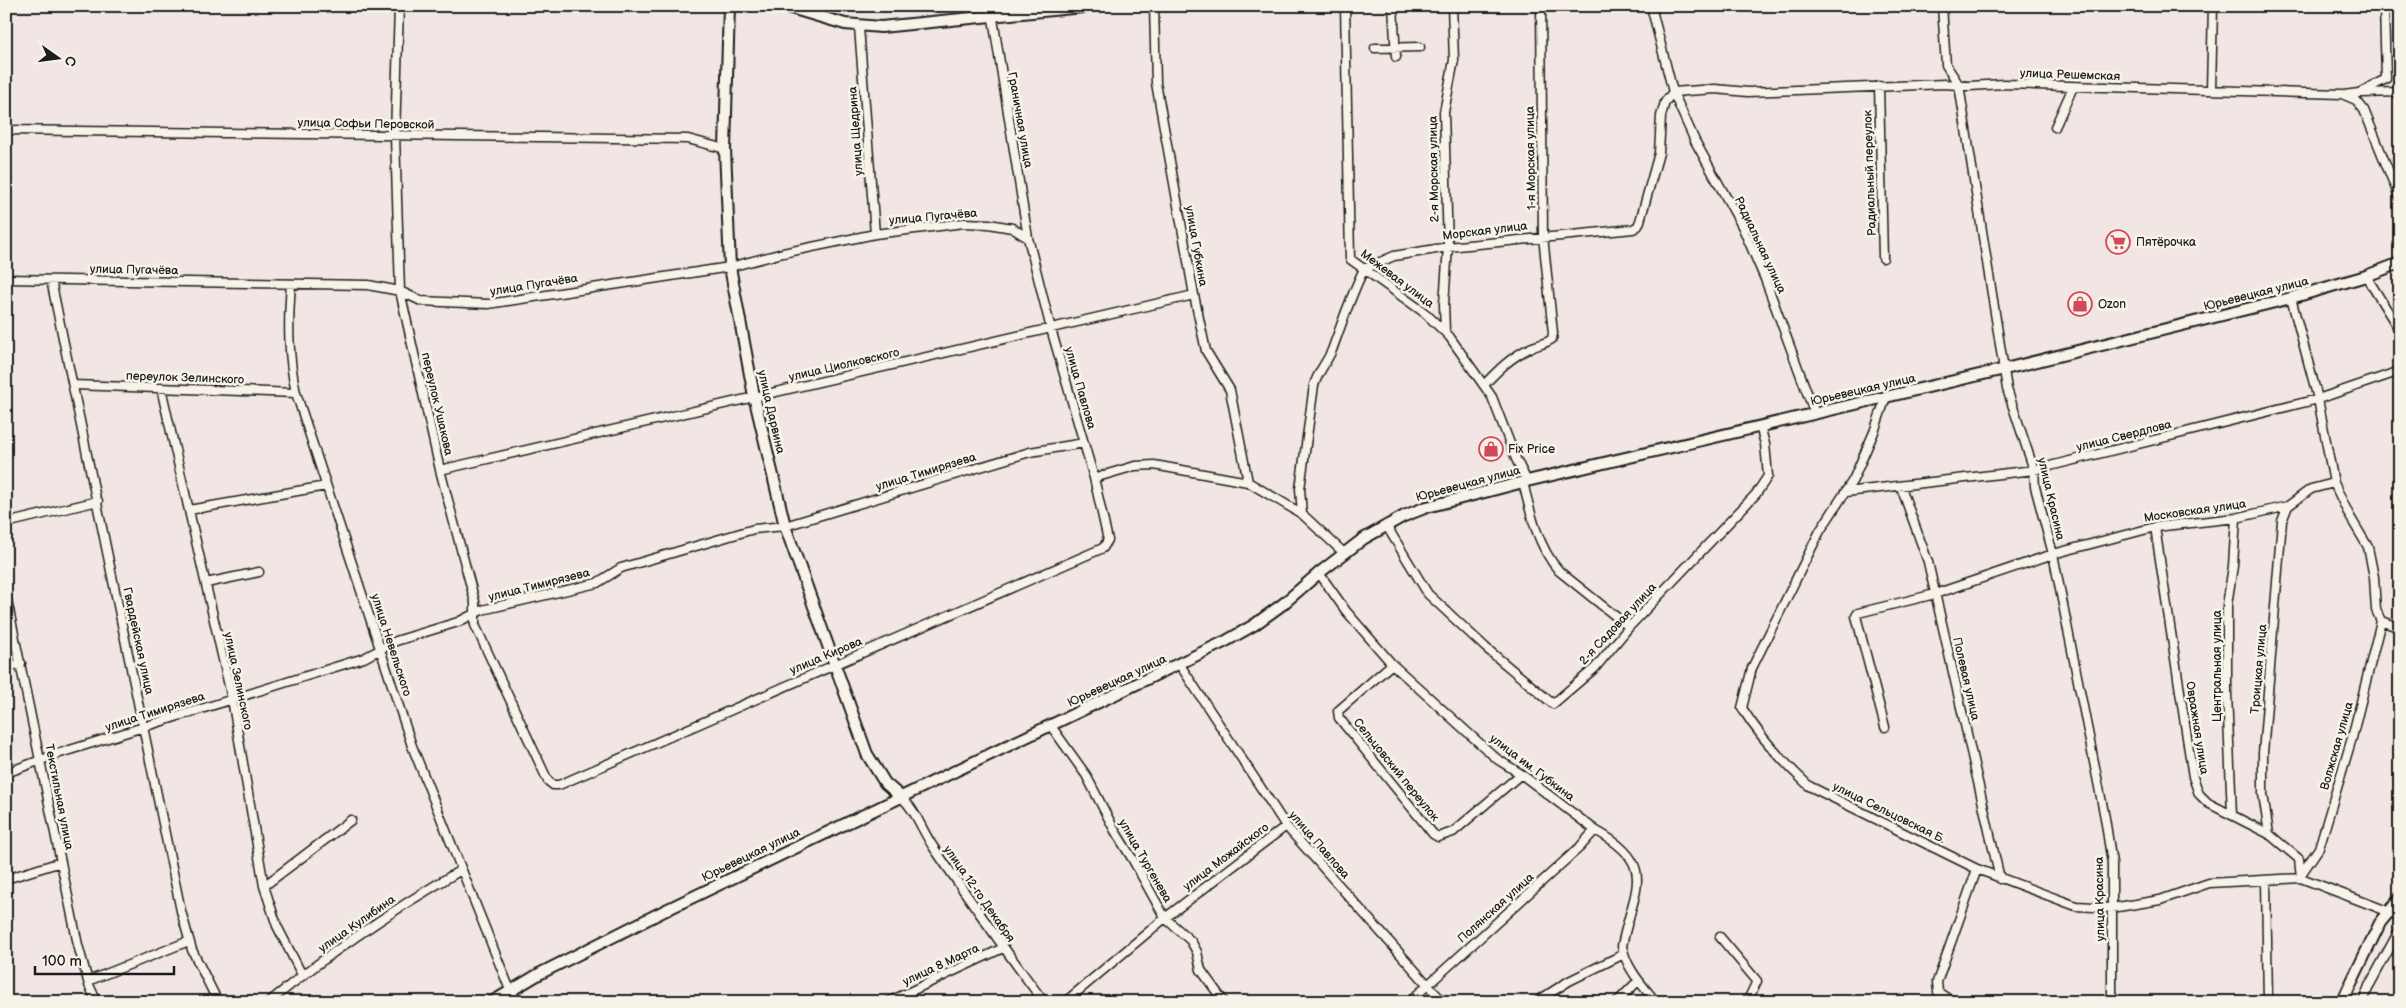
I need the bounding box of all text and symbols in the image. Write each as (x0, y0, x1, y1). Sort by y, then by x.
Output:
north arrow (32, 32, 82, 82)
text: С (61, 54, 80, 68)
street label: улица Решемская (2020, 66, 2121, 84)
street label: Граничная улица (1004, 71, 1036, 169)
street label: улица Щедрина (845, 86, 867, 176)
street label: 1-я Морская улица (1523, 106, 1539, 210)
street label: Радиальный переулок (1860, 109, 1880, 236)
street label: улица Софьи Перовской (297, 115, 435, 133)
street label: 2-я Морская улица (1426, 116, 1442, 222)
street label: Радиальная улица (1731, 194, 1789, 296)
street label: улица Губкина (1181, 204, 1211, 288)
street label: улица Пугачёва (888, 206, 978, 228)
street label: Морская улица (1442, 218, 1528, 244)
supermarket icon: Пятёрочка (2105, 229, 2131, 255)
place label: Пятёрочка (2136, 235, 2196, 250)
street label: Межевая улица (1357, 246, 1437, 312)
street label: улица Пугачёва (90, 262, 178, 278)
street label: улица Пугачёва (489, 271, 579, 299)
street label: Юрьевецкая улица (2202, 274, 2310, 314)
shop icon: Ozon (2067, 291, 2093, 317)
place label: Ozon (2098, 297, 2126, 312)
street label: улица Циолковского (787, 345, 901, 385)
street label: улица Павлова (1061, 345, 1099, 431)
street label: переулок Ушакова (418, 351, 456, 457)
street label: переулок Зелинского (126, 368, 244, 388)
street label: улица Дарвина (754, 369, 788, 455)
street label: Юрьевецкая улица (1809, 371, 1917, 409)
street label: улица Свердлова (2075, 417, 2173, 455)
shop icon: Fix Price (1478, 436, 1504, 462)
place label: Fix Price (1508, 442, 1555, 457)
street label: улица Тимирязева (874, 450, 978, 494)
street label: улица Красина (2034, 456, 2068, 542)
street label: Юрьевецкая улица (1414, 463, 1522, 505)
street label: Московская улица (2143, 496, 2247, 526)
street label: улица Тимирязева (487, 565, 591, 605)
street label: 2-я Садовая улица (1576, 580, 1660, 668)
street label: Гвардейская улица (119, 586, 157, 696)
street label: улица Невельского (367, 592, 415, 698)
street label: Центральная улица (2210, 610, 2225, 722)
street label: Троицкая улица (2248, 623, 2270, 715)
street label: улица Зелинского (220, 631, 256, 731)
street label: улица Кирова (788, 634, 864, 678)
street label: Полевая улица (1949, 636, 1983, 722)
street label: Юрьевецкая улица (1065, 651, 1169, 711)
street label: Овражная улица (2182, 680, 2212, 776)
street label: улица Тимирязева (103, 689, 207, 735)
street label: Волжская улица (2317, 700, 2357, 792)
street label: Сельцовский переулок (1350, 715, 1443, 825)
street label: улица им. Губкина (1487, 731, 1577, 805)
street label: Текстильная улица (41, 743, 77, 851)
street label: улица Сельцовская Б. (1830, 779, 1948, 847)
street label: улица Павлова (1285, 808, 1353, 882)
street label: улица Тургенева (1115, 817, 1175, 905)
street label: улица Можайского (1180, 820, 1272, 894)
street label: Юрьевецкая улица (699, 825, 803, 885)
street label: улица 12-го Декабря (940, 843, 1018, 946)
street label: улица Красина (2092, 857, 2108, 941)
street label: Полянская улица (1455, 870, 1537, 946)
street label: улица Кулибина (316, 892, 398, 956)
street label: улица 8 Марта (900, 941, 982, 989)
scale bar (35, 943, 174, 975)
text: 100 m (42, 952, 82, 971)

